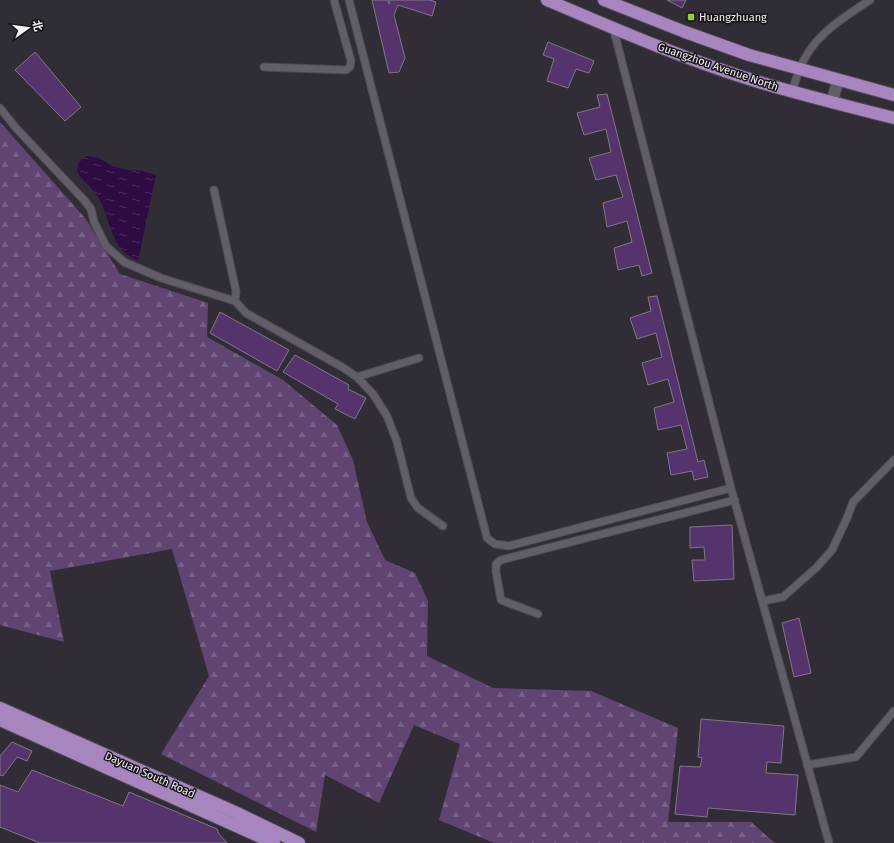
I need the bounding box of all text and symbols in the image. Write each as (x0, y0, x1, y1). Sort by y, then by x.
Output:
north arrow (8, 8, 48, 48)
place label: Huangzhuang (699, 11, 767, 24)
marker: Huangzhuang (686, 12, 696, 22)
text: 北 (30, 19, 45, 33)
street label: Guangzhou Avenue North (656, 40, 780, 94)
street label: Dayuan South Road (103, 749, 197, 801)

